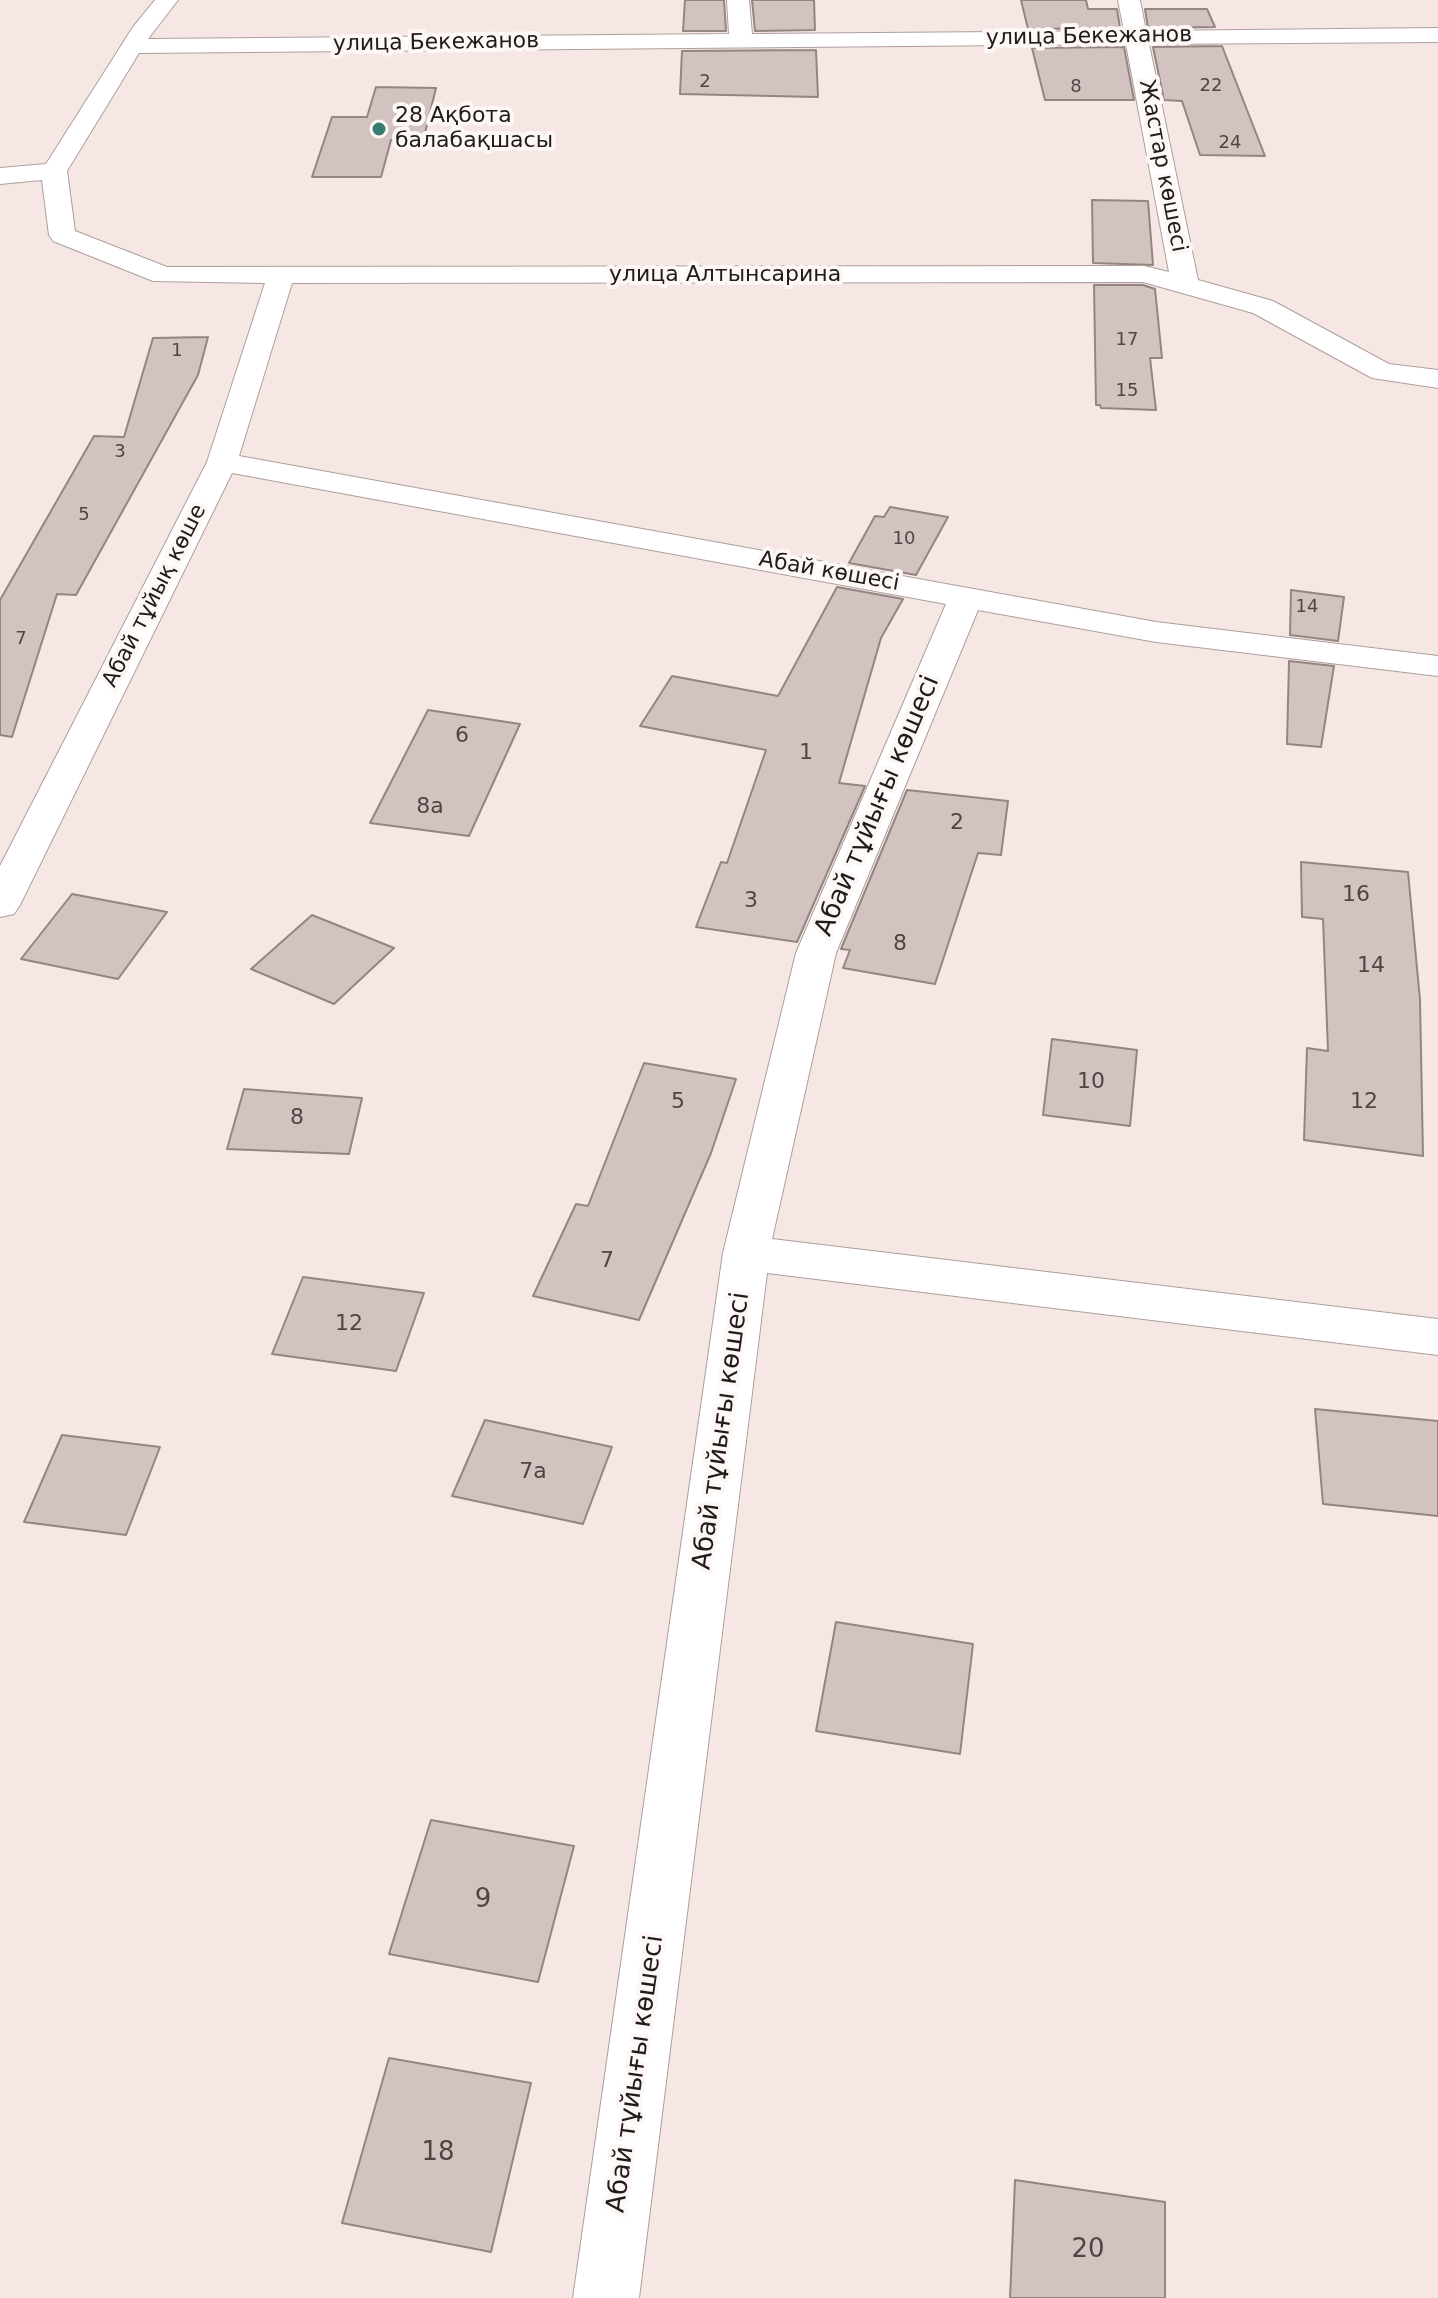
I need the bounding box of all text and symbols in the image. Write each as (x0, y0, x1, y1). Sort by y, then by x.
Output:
street label: улица Бекежанов (986, 22, 1192, 52)
street label: улица Бекежанов (333, 28, 539, 58)
house number: 2 (699, 71, 711, 93)
house number: 22 (1200, 75, 1222, 97)
house number: 8 (1070, 76, 1082, 98)
street label: Жастар көшесі (1132, 78, 1192, 254)
place label: 28 Ақбота балабақшасы (395, 103, 553, 154)
marker: 28 Ақбота балабақшасы (370, 120, 388, 138)
house number: 24 (1219, 132, 1241, 154)
street label: улица Алтынсарина (609, 262, 841, 288)
house number: 17 (1116, 329, 1138, 351)
house number: 1 (171, 340, 183, 362)
house number: 15 (1116, 380, 1138, 402)
house number: 3 (114, 441, 126, 463)
street label: Абай тұйық көше (97, 500, 213, 692)
house number: 5 (78, 504, 90, 526)
house number: 10 (893, 528, 915, 550)
street label: Абай көшесі (757, 547, 901, 597)
house number: 14 (1296, 596, 1318, 618)
house number: 7 (15, 628, 27, 650)
street label: Абай тұйығы көшесі (809, 671, 947, 941)
house number: 6 (455, 723, 469, 749)
house number: 1 (799, 740, 813, 766)
house number: 8а (416, 794, 444, 820)
house number: 2 (950, 810, 964, 836)
house number: 16 (1342, 882, 1370, 908)
house number: 3 (744, 888, 758, 914)
house number: 8 (893, 931, 907, 957)
house number: 14 (1357, 953, 1385, 979)
house number: 10 (1077, 1069, 1105, 1095)
house number: 5 (671, 1089, 685, 1115)
house number: 12 (1350, 1089, 1378, 1115)
house number: 8 (290, 1105, 304, 1131)
house number: 7 (600, 1248, 614, 1274)
street label: Абай тұйығы көшесі (687, 1290, 757, 1572)
house number: 12 (335, 1311, 363, 1337)
house number: 7а (519, 1459, 547, 1485)
house number: 9 (475, 1884, 491, 1916)
street label: Абай тұйығы көшесі (601, 1933, 671, 2215)
house number: 18 (421, 2137, 455, 2169)
house number: 20 (1071, 2234, 1105, 2266)

